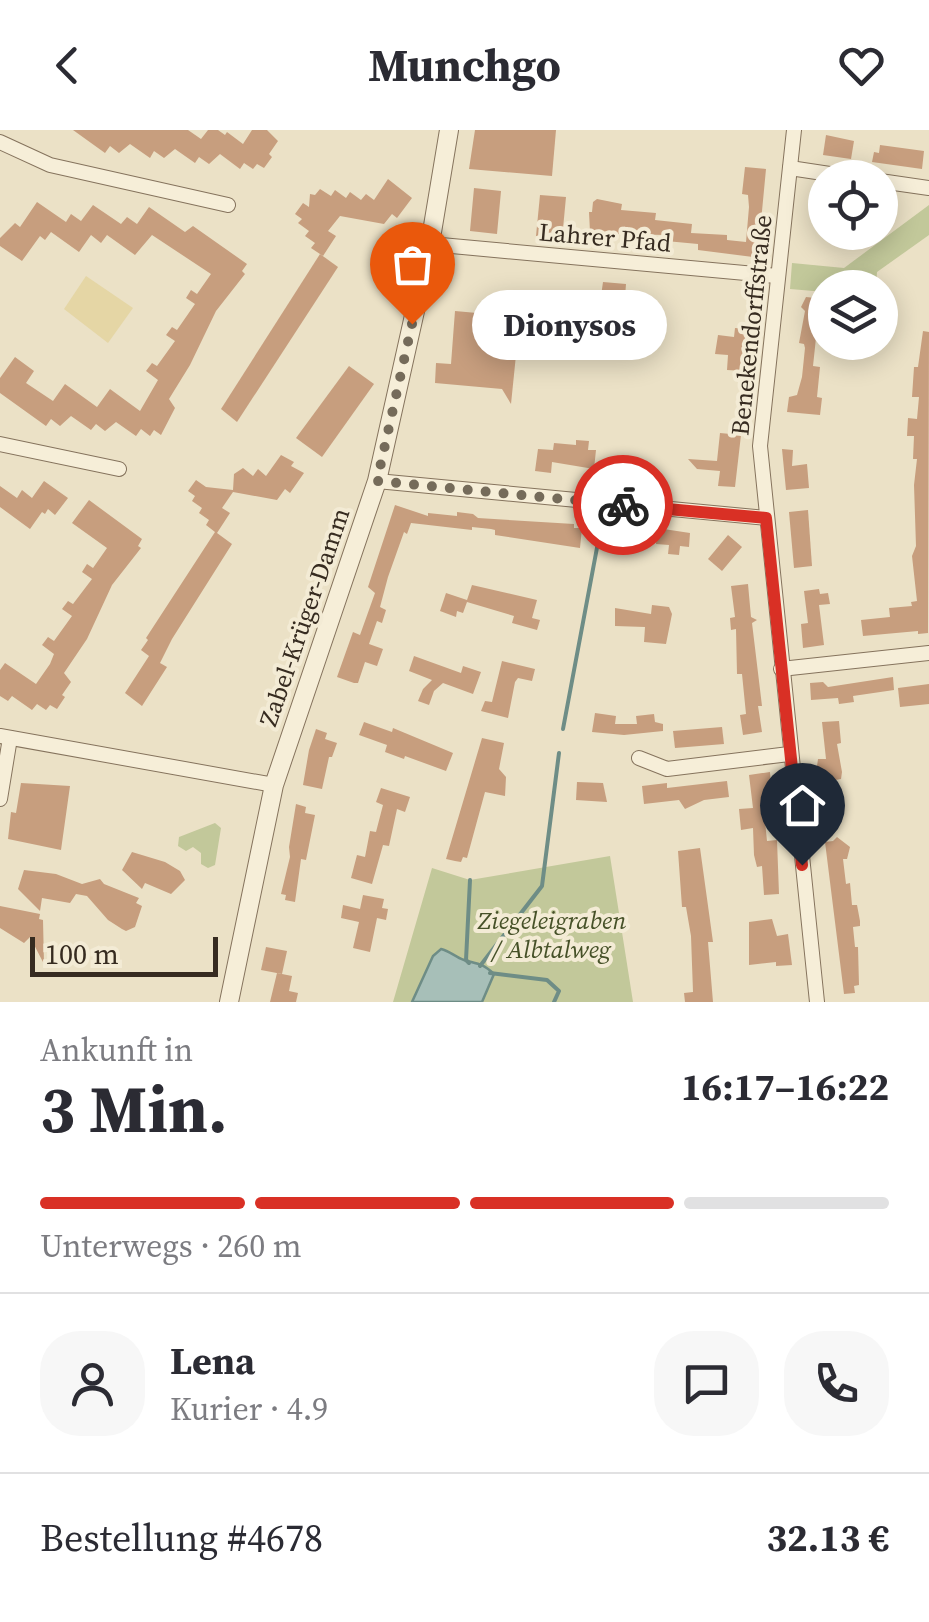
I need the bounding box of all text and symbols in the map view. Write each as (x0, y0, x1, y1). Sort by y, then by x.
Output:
text: Munchgo (368, 34, 561, 96)
icon: back (40, 38, 95, 93)
icon: heart (834, 38, 889, 93)
map controls (808, 160, 898, 360)
button: locate (808, 160, 898, 250)
street label: Benekendorffstraße (723, 213, 779, 437)
street label: Lahrer Pfad (537, 214, 673, 260)
pin (370, 222, 455, 325)
icon: bag (385, 237, 440, 292)
button: layers (808, 270, 898, 360)
callout: Dionysos (472, 289, 667, 359)
text: Dionysos (503, 303, 636, 347)
courier (573, 455, 673, 555)
icon: bike (596, 478, 651, 533)
street label: Zabel-Krüger-Damm (251, 503, 357, 731)
pin (760, 763, 845, 866)
icon: home (775, 778, 830, 833)
park label: Ziegeleigraben / Albtalweg (477, 903, 626, 966)
scale bar (30, 932, 218, 976)
text: 100 m (45, 935, 119, 973)
text: Ankunft in (40, 1028, 193, 1072)
text: 16:17–16:22 (681, 1061, 889, 1113)
text: 3 Min. (40, 1065, 227, 1154)
text: Unterwegs · 260 m (40, 1224, 302, 1268)
button: person (40, 1331, 145, 1436)
button: chat (654, 1331, 759, 1436)
button: phone (784, 1331, 889, 1436)
text: Lena (170, 1335, 255, 1387)
text: Kurier · 4.9 (170, 1387, 328, 1431)
text: Bestellung #4678 (40, 1512, 323, 1564)
text: 32.13 € (766, 1512, 889, 1564)

